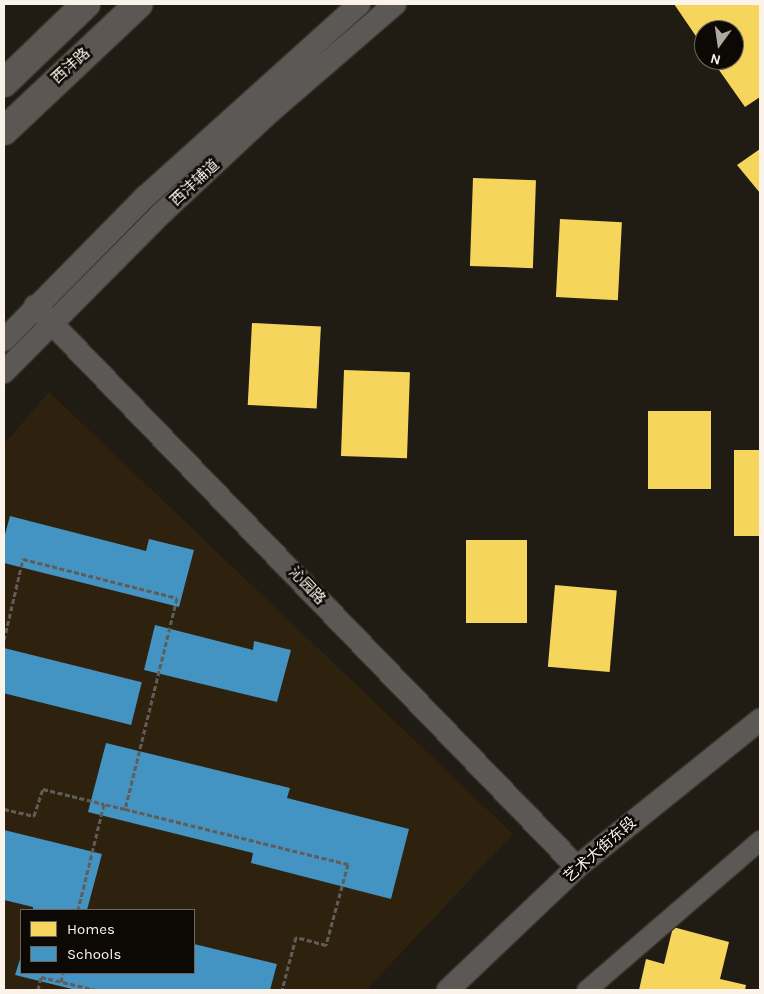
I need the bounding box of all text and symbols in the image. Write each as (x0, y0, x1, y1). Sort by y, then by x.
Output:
north arrow (694, 20, 744, 70)
street label: 西沣路 (48, 44, 94, 88)
text: N (709, 50, 722, 69)
street label: 西沣辅道 (167, 156, 223, 210)
street label: 沁园路 (285, 564, 329, 608)
street label: 艺术大街东段 (560, 814, 640, 886)
legend (20, 909, 195, 974)
text: Homes (67, 920, 115, 938)
text: Schools (67, 945, 121, 963)

